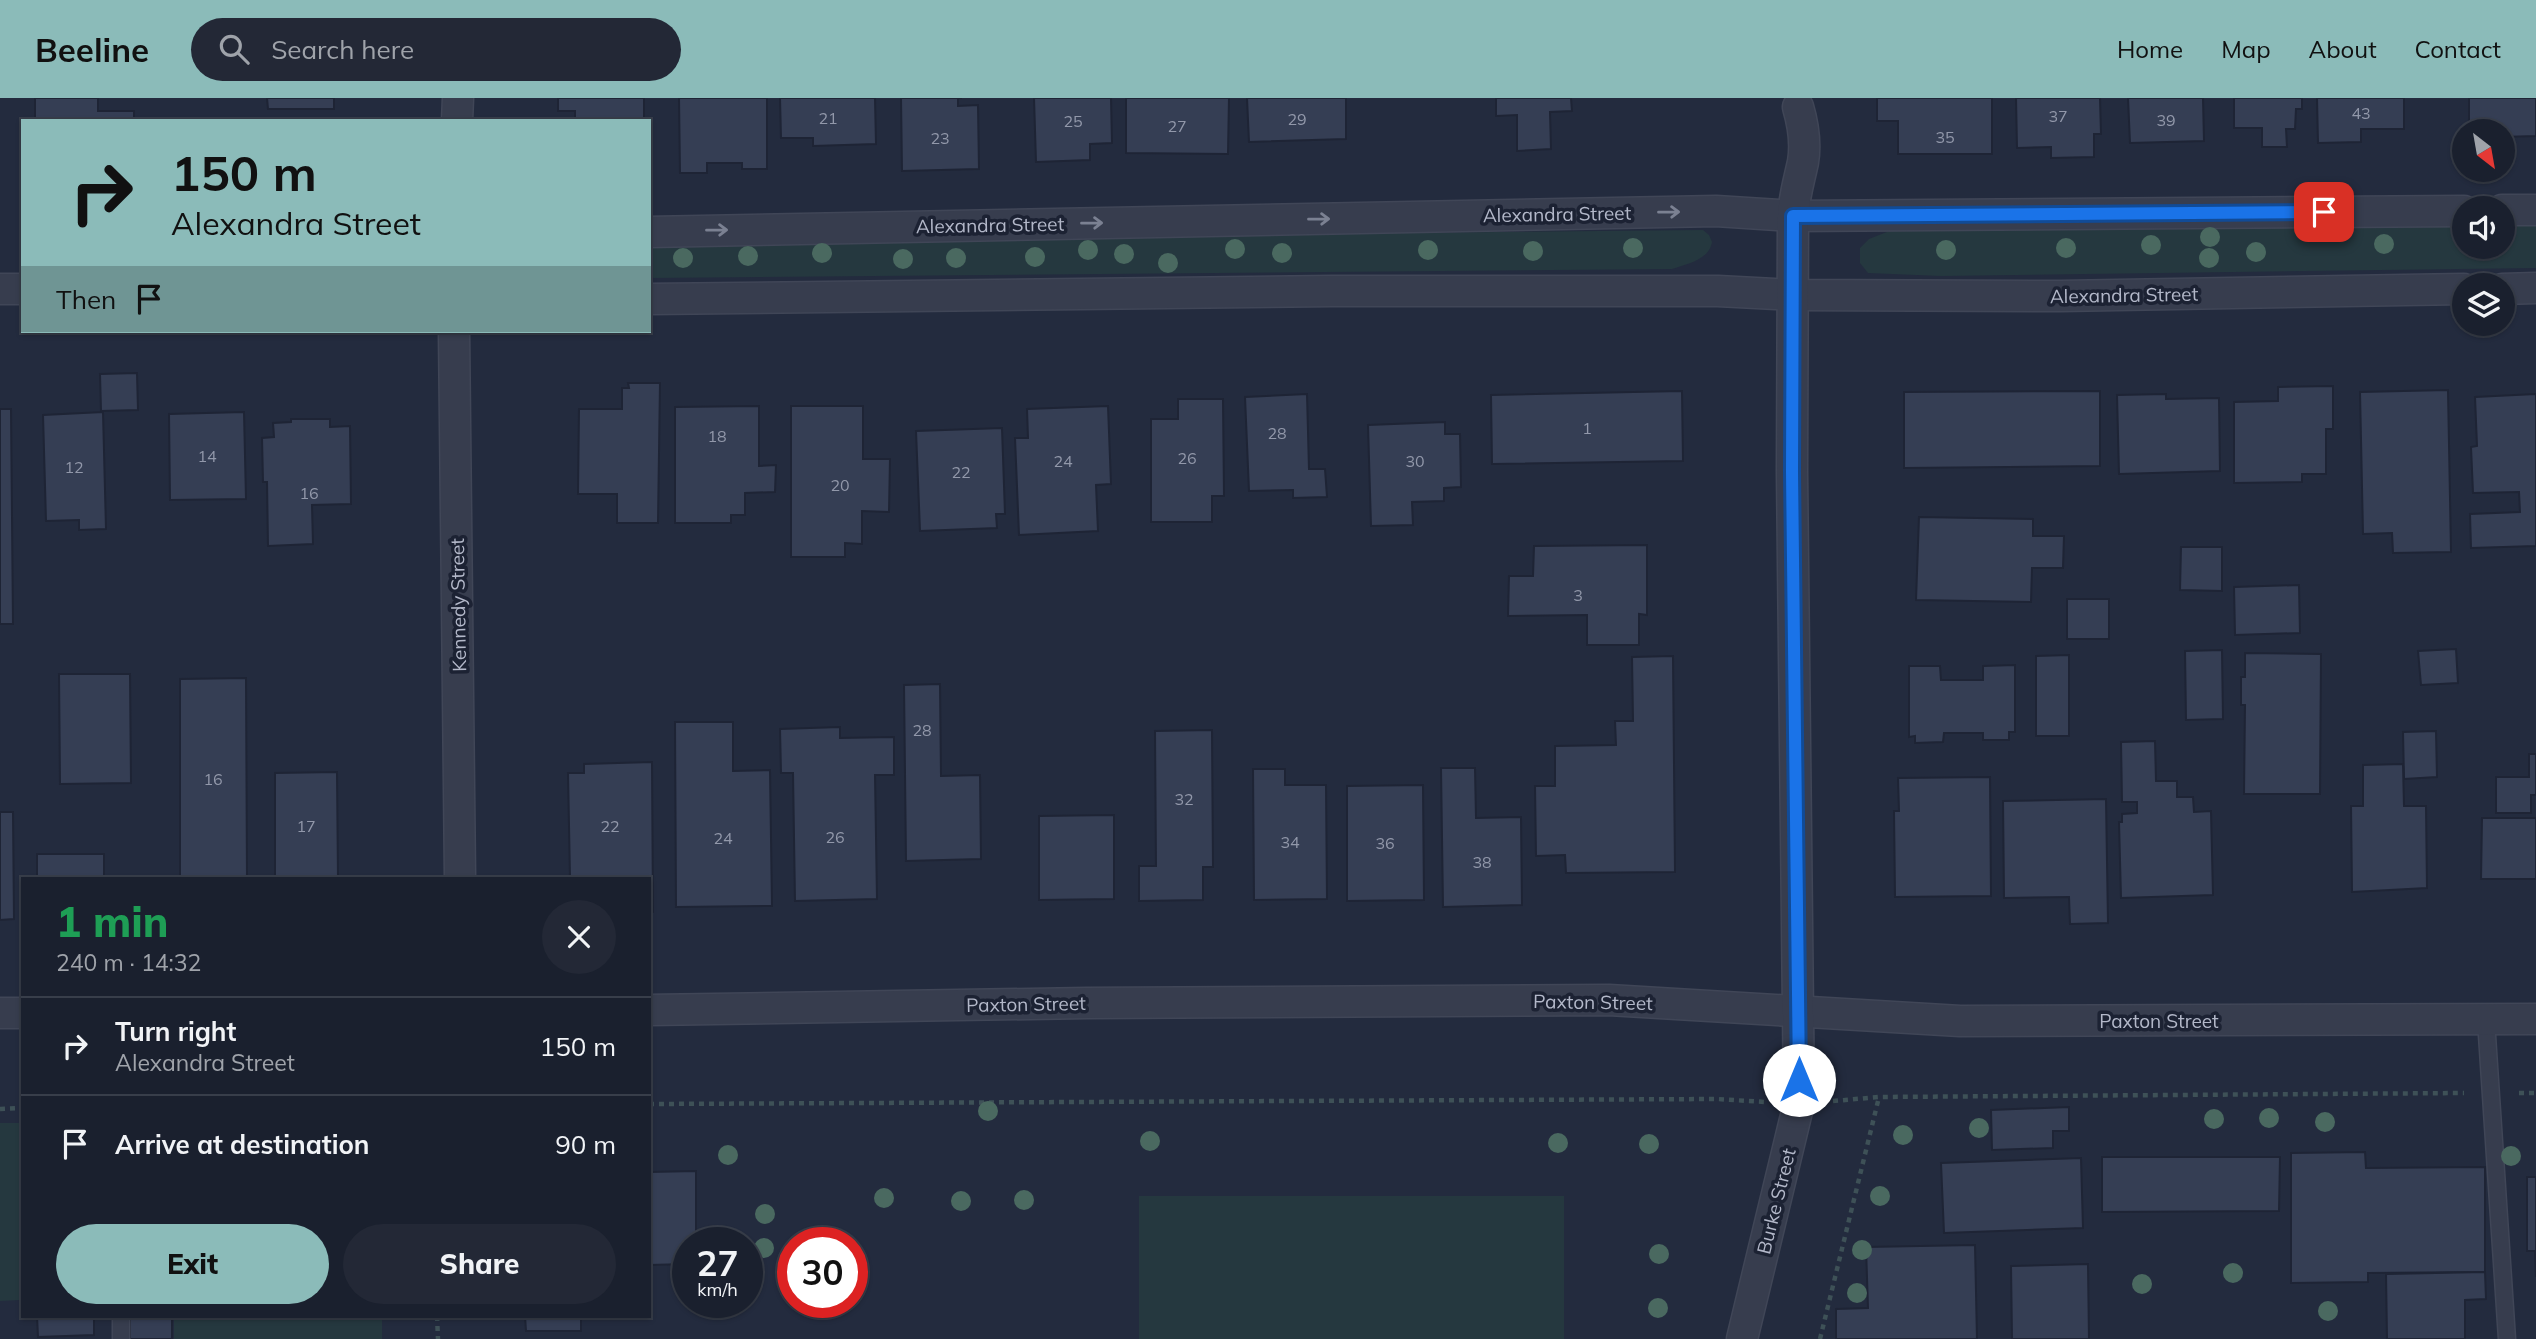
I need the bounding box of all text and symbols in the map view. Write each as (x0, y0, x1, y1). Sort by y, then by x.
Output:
search box (191, 18, 681, 81)
text: Beeline (35, 29, 149, 70)
icon: search (215, 30, 253, 68)
text: Search here (271, 33, 414, 66)
text: Home (2117, 34, 2183, 64)
text: Map (2221, 34, 2271, 64)
text: About (2309, 34, 2377, 64)
text: Contact (2415, 34, 2501, 64)
house number: 43 (2351, 103, 2371, 123)
house number: 37 (2048, 106, 2068, 126)
house number: 21 (818, 108, 838, 128)
house number: 29 (1287, 109, 1307, 129)
house number: 39 (2156, 110, 2176, 130)
house number: 25 (1063, 111, 1083, 131)
house number: 27 (1167, 116, 1187, 136)
north arrow (2452, 119, 2515, 182)
map controls (2452, 119, 2515, 336)
house number: 35 (1935, 127, 1955, 147)
house number: 23 (930, 128, 950, 148)
text: 150 m (171, 142, 317, 203)
icon: right (56, 147, 147, 238)
pin (2294, 182, 2354, 242)
icon: arrive (2305, 193, 2343, 231)
button: sound (2452, 196, 2515, 259)
street label: Alexandra Street (1483, 201, 1632, 227)
text: Alexandra Street (171, 203, 421, 243)
one-way arrow (1658, 205, 1681, 219)
street label: Alexandra Street (916, 212, 1065, 238)
one-way arrow (1308, 212, 1331, 226)
one-way arrow (1080, 216, 1103, 230)
one-way arrow (706, 224, 729, 237)
button: layers (2452, 273, 2515, 336)
icon: arrive (130, 280, 168, 318)
street label: Alexandra Street (2050, 282, 2199, 308)
text: Then (56, 283, 116, 316)
house number: 1 (1582, 418, 1592, 438)
house number: 28 (1267, 423, 1287, 443)
house number: 18 (707, 426, 727, 446)
house number: 14 (197, 446, 217, 466)
house number: 26 (1177, 448, 1197, 468)
house number: 24 (1053, 451, 1073, 471)
house number: 30 (1405, 451, 1425, 471)
house number: 12 (64, 457, 84, 477)
house number: 22 (951, 462, 971, 482)
house number: 20 (830, 475, 850, 495)
house number: 16 (299, 483, 319, 503)
street label: Kennedy Street (445, 538, 471, 672)
house number: 3 (1573, 585, 1583, 605)
house number: 28 (912, 720, 932, 740)
house number: 16 (203, 769, 223, 789)
house number: 32 (1174, 789, 1194, 809)
house number: 17 (296, 816, 316, 836)
house number: 22 (600, 816, 620, 836)
house number: 26 (825, 827, 845, 847)
house number: 24 (713, 828, 733, 848)
house number: 34 (1280, 832, 1300, 852)
house number: 36 (1375, 833, 1395, 853)
house number: 38 (1472, 852, 1492, 872)
text: 1 min (56, 895, 169, 948)
button: close (542, 900, 616, 974)
text: 240 m · 14:32 (56, 948, 201, 977)
street label: Paxton Street (1533, 989, 1653, 1015)
street label: Paxton Street (966, 991, 1086, 1017)
street label: Paxton Street (2099, 1009, 2219, 1033)
text: Turn right (115, 1015, 236, 1048)
icon: right (56, 1027, 94, 1065)
text: 150 m (540, 1030, 616, 1063)
position arrow (1762, 1043, 1836, 1117)
text: Alexandra Street (115, 1048, 295, 1077)
icon: arrive (56, 1125, 94, 1163)
text: Arrive at destination (115, 1128, 370, 1161)
text: 90 m (555, 1128, 616, 1161)
street label: Burke Street (1751, 1145, 1801, 1256)
button: Exit (56, 1224, 329, 1304)
button: Share (343, 1224, 616, 1304)
speed limit sign: 30 (777, 1227, 868, 1318)
text: 27 (696, 1241, 739, 1285)
text: km/h (697, 1278, 738, 1301)

